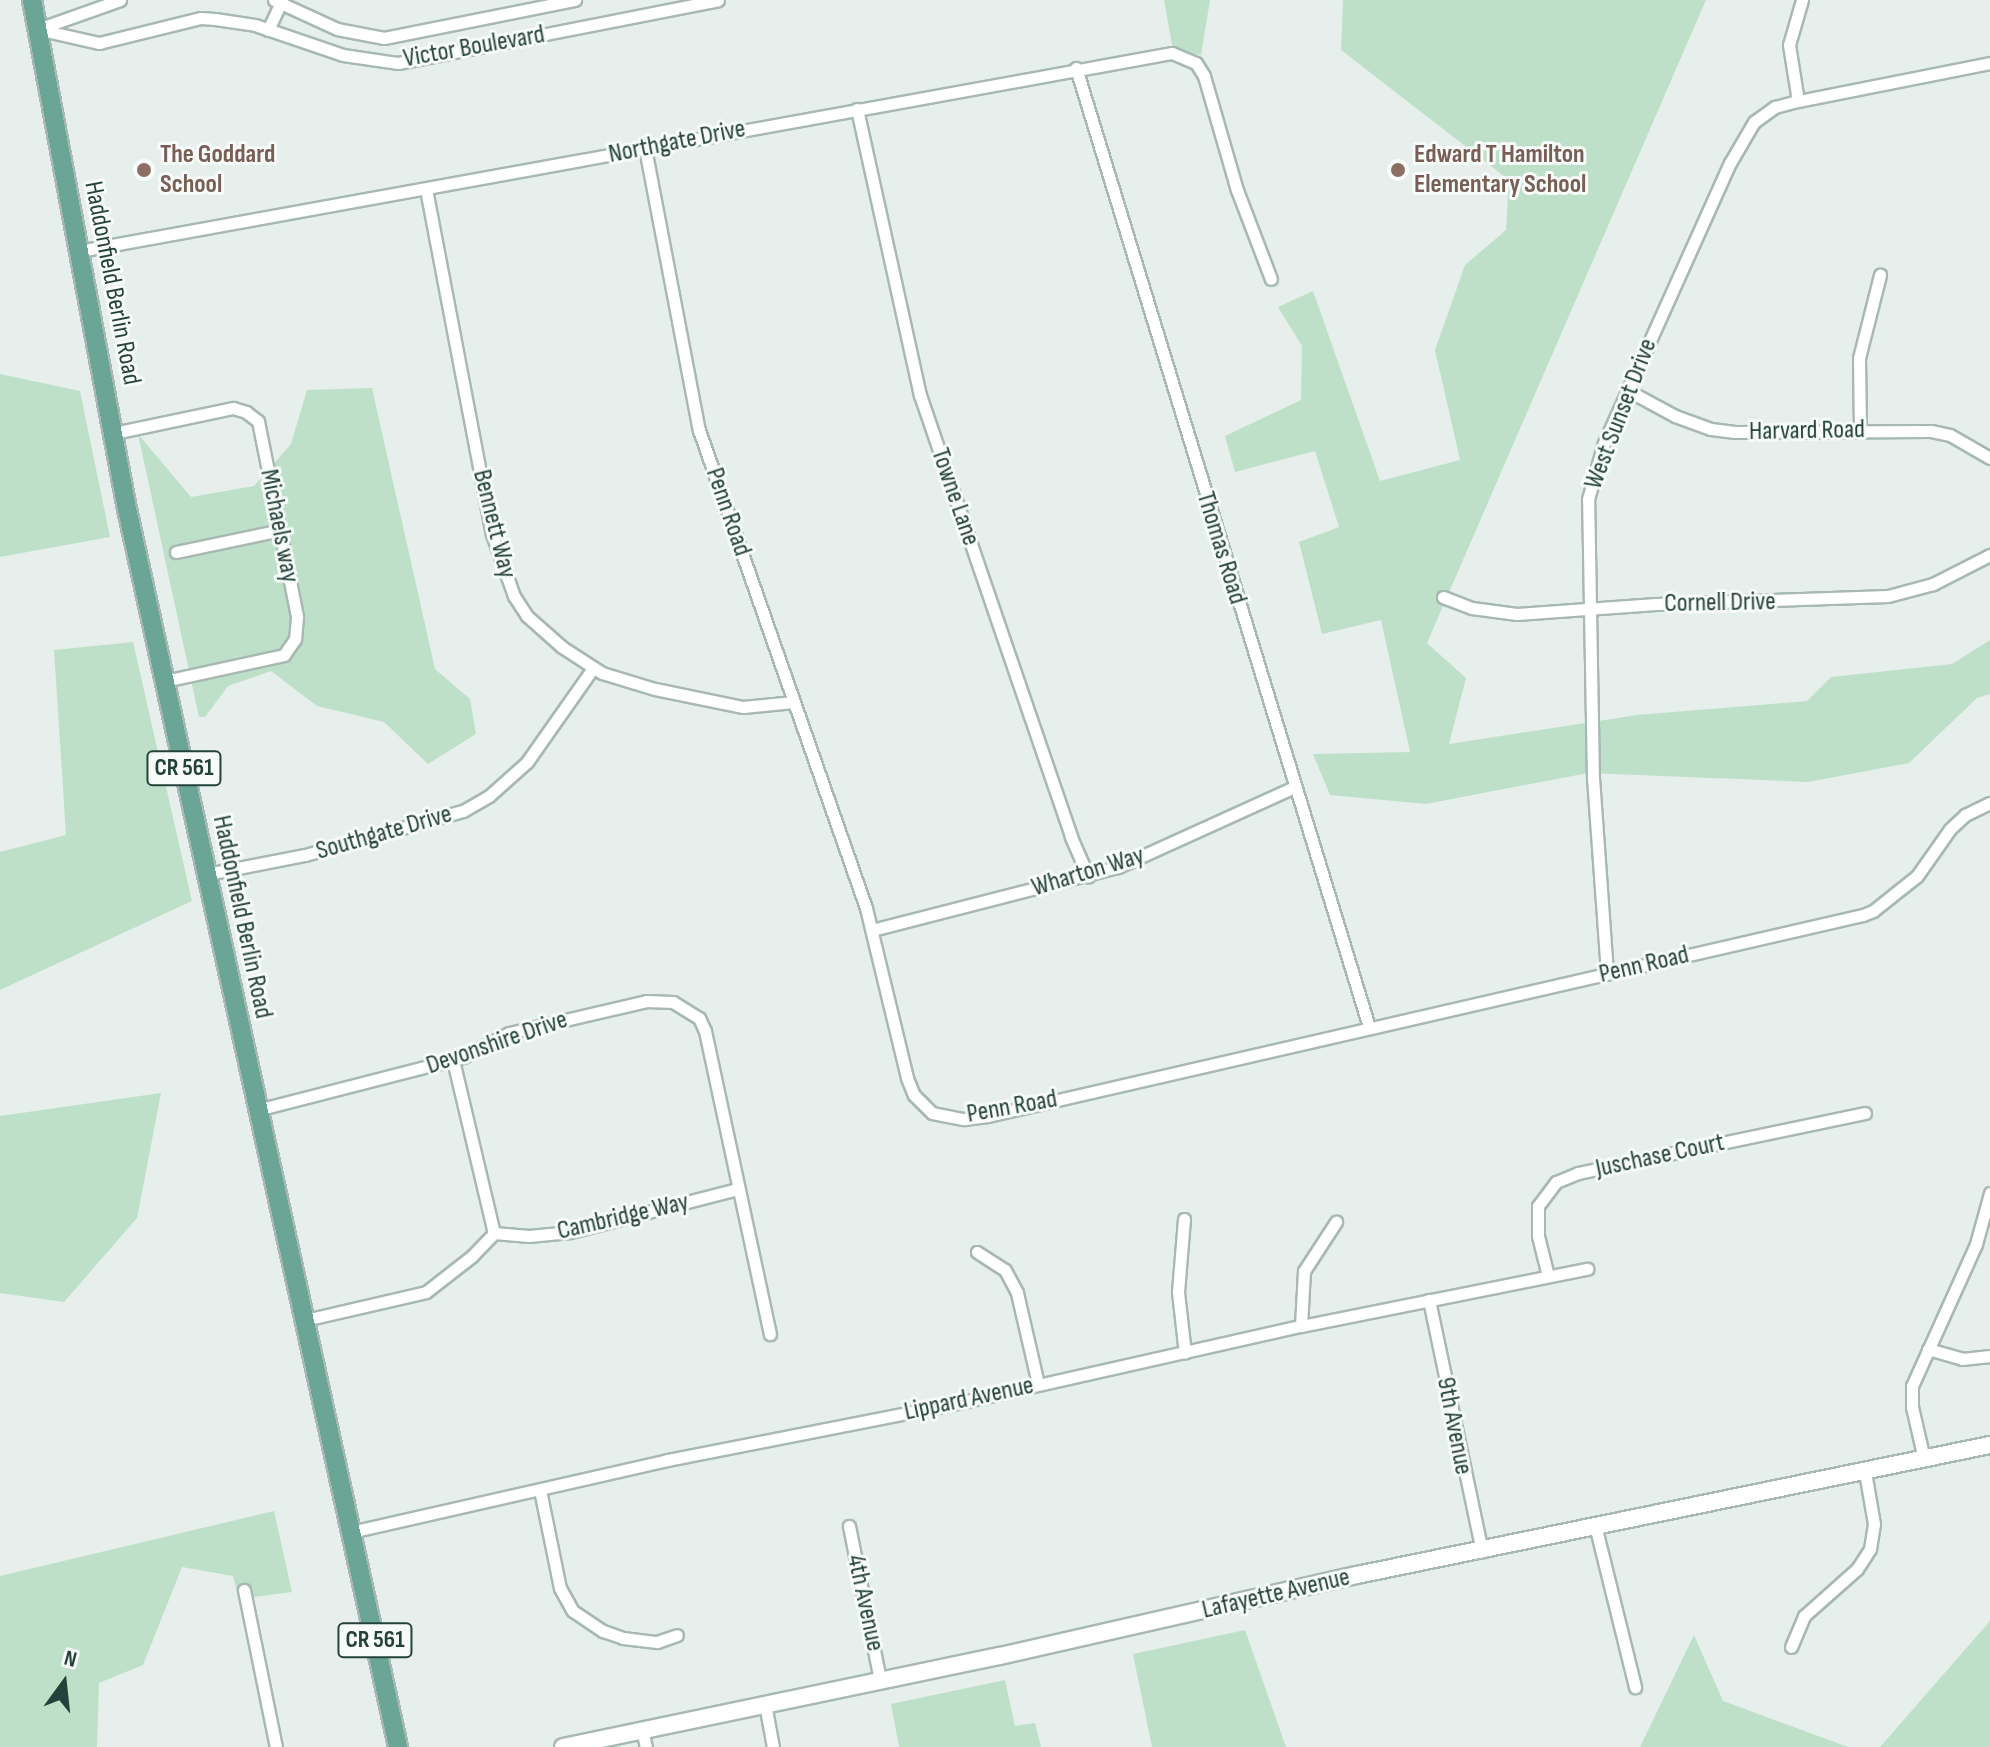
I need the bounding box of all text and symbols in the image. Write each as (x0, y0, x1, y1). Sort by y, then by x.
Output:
street label: Victor Boulevard (401, 19, 547, 75)
street label: Northgate Drive (606, 113, 748, 171)
place label: The Goddard School (160, 139, 275, 200)
place label: Edward T Hamilton Elementary School (1414, 139, 1586, 200)
marker: The Goddard School (135, 161, 153, 179)
marker: Edward T Hamilton Elementary School (1389, 161, 1407, 179)
street label: Haddonfield Berlin Road (77, 179, 147, 387)
street label: West Sunset Drive (1578, 334, 1664, 494)
street label: Harvard Road (1749, 414, 1865, 448)
street label: Towne Lane (924, 444, 986, 550)
street label: Penn Road (698, 464, 758, 560)
street label: Michaels way (253, 467, 305, 585)
street label: Bennett Way (465, 467, 523, 581)
street label: Thomas Road (1189, 488, 1253, 608)
street label: Cornell Drive (1664, 586, 1776, 620)
road number: CR 561 (146, 748, 222, 788)
street label: Southgate Drive (313, 799, 455, 867)
street label: Haddonfield Berlin Road (205, 813, 279, 1021)
street label: Wharton Way (1028, 840, 1148, 904)
street label: Penn Road (1596, 940, 1692, 990)
street label: Devonshire Drive (422, 1004, 572, 1082)
street label: Penn Road (964, 1084, 1060, 1130)
street label: Juschase Court (1593, 1127, 1727, 1185)
street label: Cambridge Way (554, 1187, 692, 1247)
street label: Lippard Avenue (901, 1370, 1037, 1428)
street label: 9th Avenue (1429, 1375, 1479, 1477)
street label: 4th Avenue (840, 1552, 890, 1654)
street label: Lafayette Avenue (1199, 1562, 1353, 1626)
road number: CR 561 (337, 1620, 413, 1660)
north arrow (24, 1643, 104, 1723)
text: N (61, 1645, 80, 1674)

